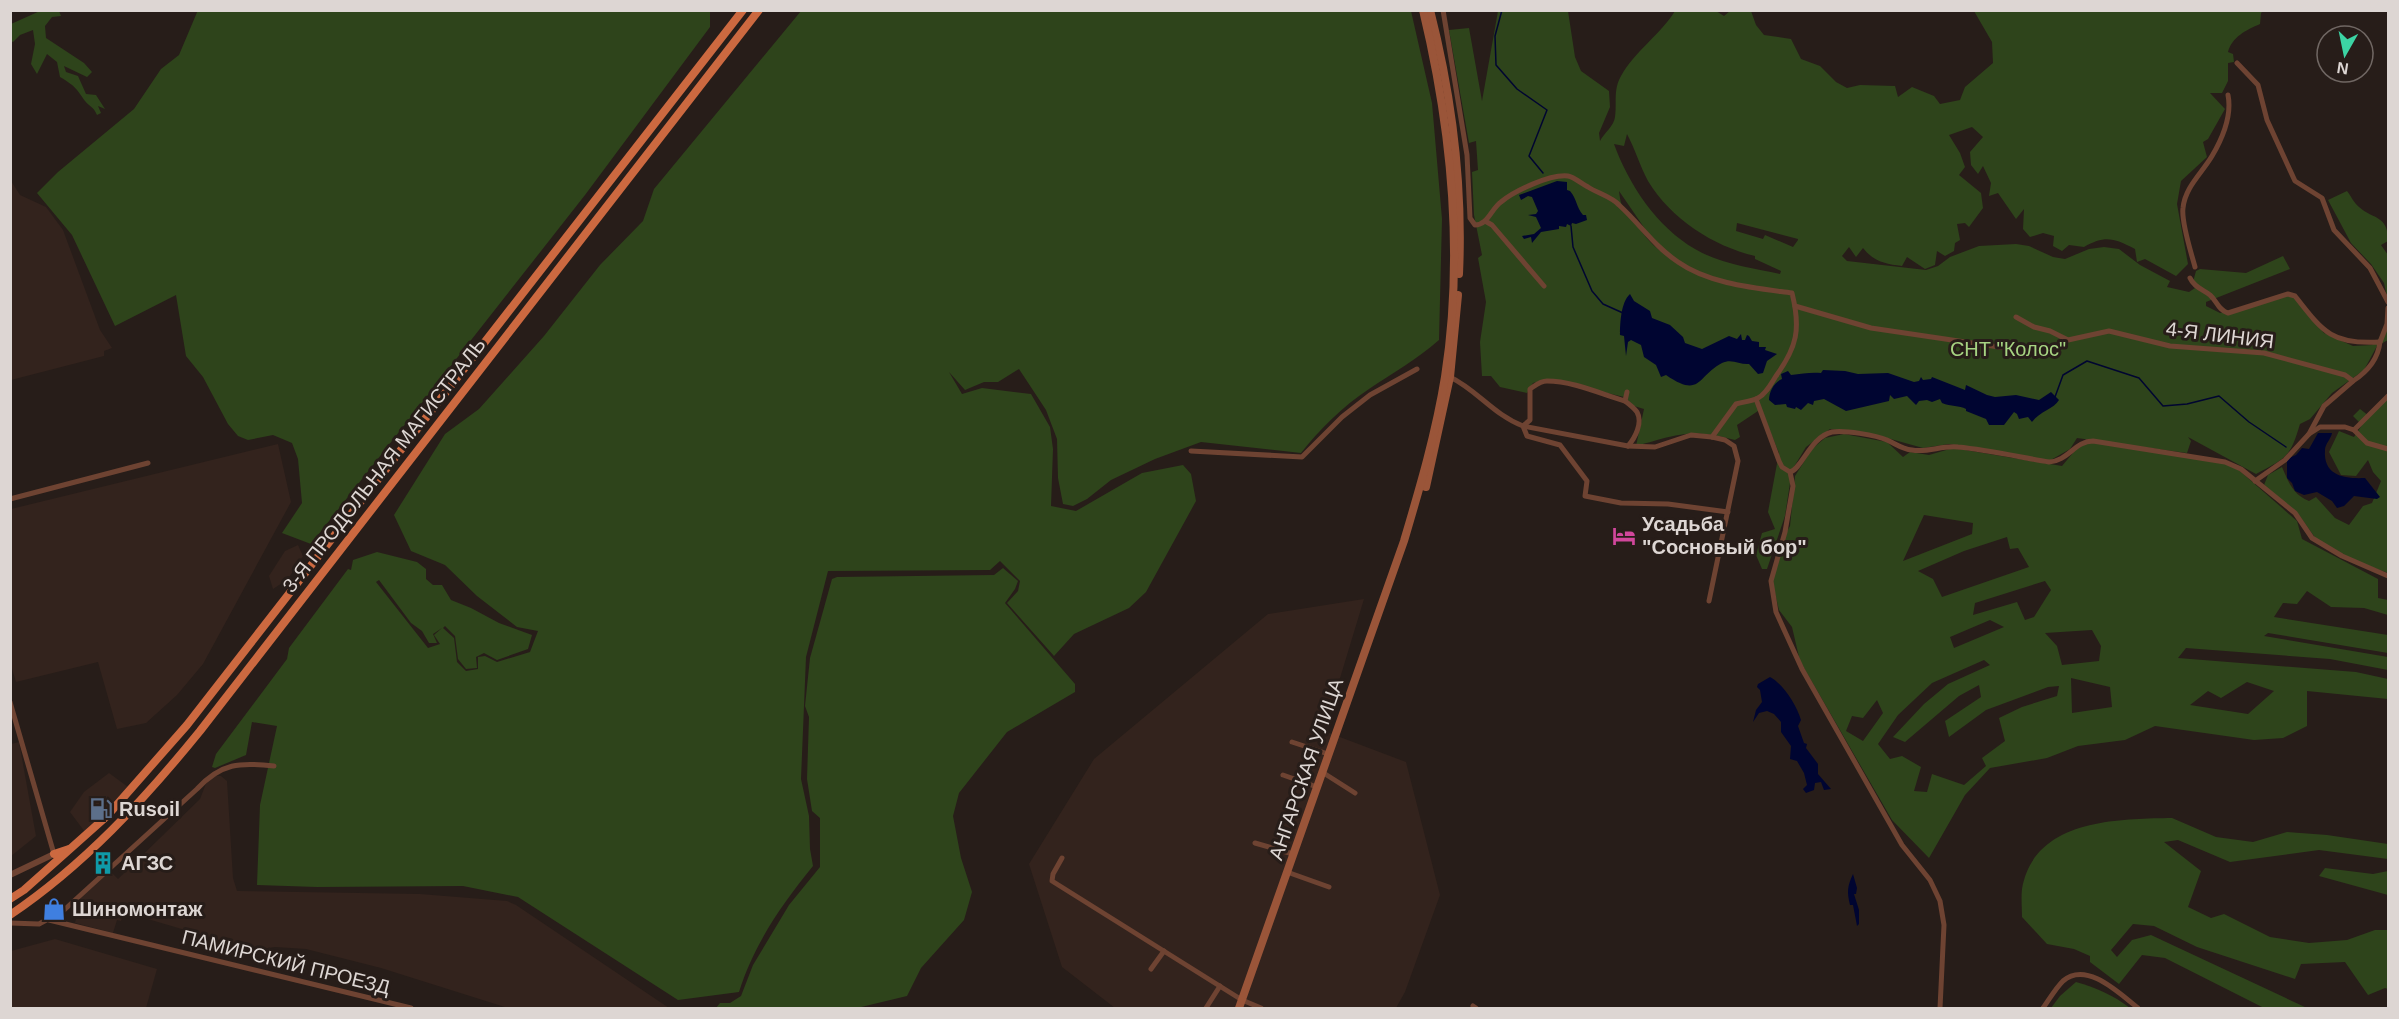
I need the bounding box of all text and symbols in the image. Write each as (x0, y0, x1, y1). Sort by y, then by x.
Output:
north arrow (2315, 24, 2375, 84)
text: N (2336, 59, 2350, 78)
street label: 4-Я ЛИНИЯ (2165, 317, 2275, 353)
street label: 3-Я ПРОДОЛЬНАЯ МАГИСТРАЛЬ (278, 334, 490, 596)
park label: СНТ "Колос" (1950, 338, 2066, 360)
place label: Усадьба "Сосновый бор" (1642, 513, 1807, 558)
hotel icon: Усадьба "Сосновый бор" (1611, 523, 1637, 549)
street label: АНГАРСКАЯ УЛИЦА (1265, 675, 1348, 863)
fuel station icon: Rusoil (88, 796, 114, 822)
place label: Rusoil (119, 798, 180, 820)
building icon: АГЗС (90, 850, 116, 876)
place label: АГЗС (121, 852, 173, 874)
shop icon: Шиномонтаж (41, 896, 67, 922)
place label: Шиномонтаж (72, 898, 203, 920)
street label: ПАМИРСКИЙ ПРОЕЗД (180, 925, 393, 999)

